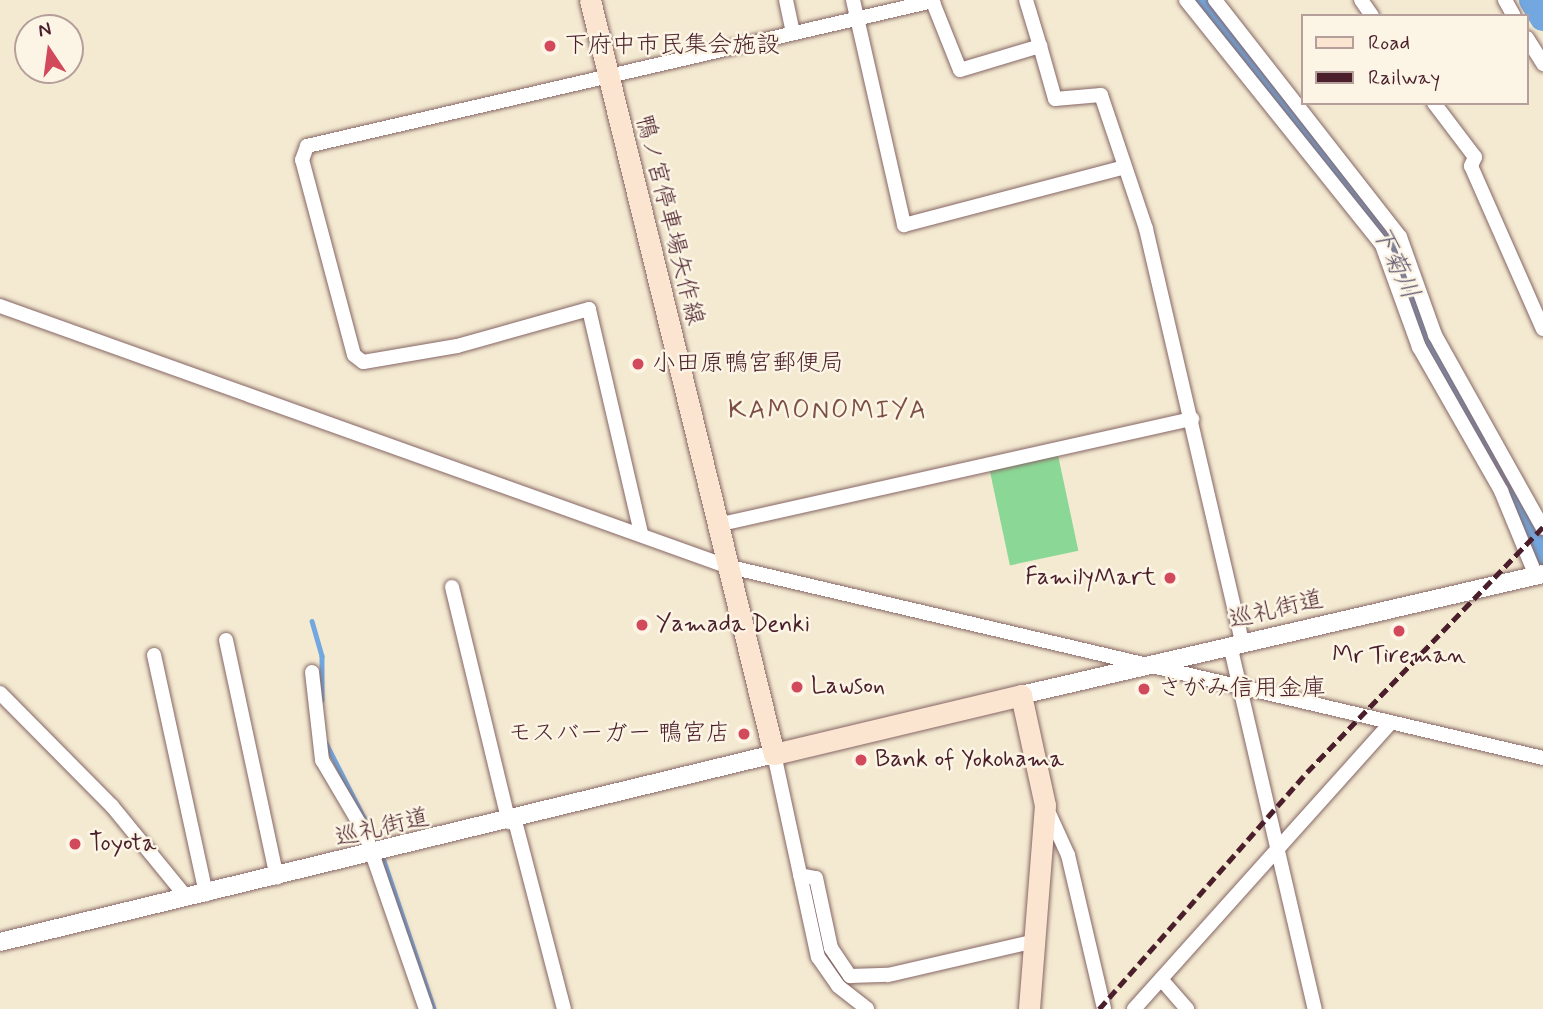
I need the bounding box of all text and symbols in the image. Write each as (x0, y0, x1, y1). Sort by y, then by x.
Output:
north arrow (14, 14, 84, 84)
legend (1302, 14, 1529, 105)
text: N (36, 16, 54, 44)
text: Road (1368, 29, 1410, 57)
place label: 下府中市民集会施設 (564, 32, 780, 60)
marker: 下府中市民集会施設 (542, 38, 558, 54)
text: Railway (1368, 64, 1440, 92)
street label: 鴨ノ宮停車場矢作線 (629, 112, 709, 328)
water label: 下菊川 (1363, 221, 1425, 305)
place label: 小田原鴨宮郵便局 (652, 350, 844, 378)
marker: 小田原鴨宮郵便局 (630, 356, 646, 372)
district label: KAMONOMIYA (732, 396, 924, 428)
place label: FamilyMart (1025, 564, 1156, 592)
marker: FamilyMart (1162, 570, 1178, 586)
street label: 巡礼街道 (1226, 585, 1326, 635)
place label: Yamada Denki (656, 611, 810, 639)
marker: Yamada Denki (634, 617, 650, 633)
marker: Mr Tireman (1391, 623, 1407, 639)
place label: Mr Tireman (1335, 642, 1463, 670)
place label: Lawson (811, 673, 885, 701)
place label: さがみ信用金庫 (1158, 675, 1326, 703)
marker: Lawson (789, 679, 805, 695)
marker: さがみ信用金庫 (1136, 681, 1152, 697)
place label: モスバーガー 鴨宮店 (508, 720, 730, 748)
marker: モスバーガー 鴨宮店 (736, 726, 752, 742)
place label: Bank of Yokohama (875, 746, 1065, 774)
marker: Bank of Yokohama (853, 752, 869, 768)
street label: 巡礼街道 (332, 803, 432, 853)
place label: Toyota (89, 830, 156, 858)
marker: Toyota (67, 836, 83, 852)

